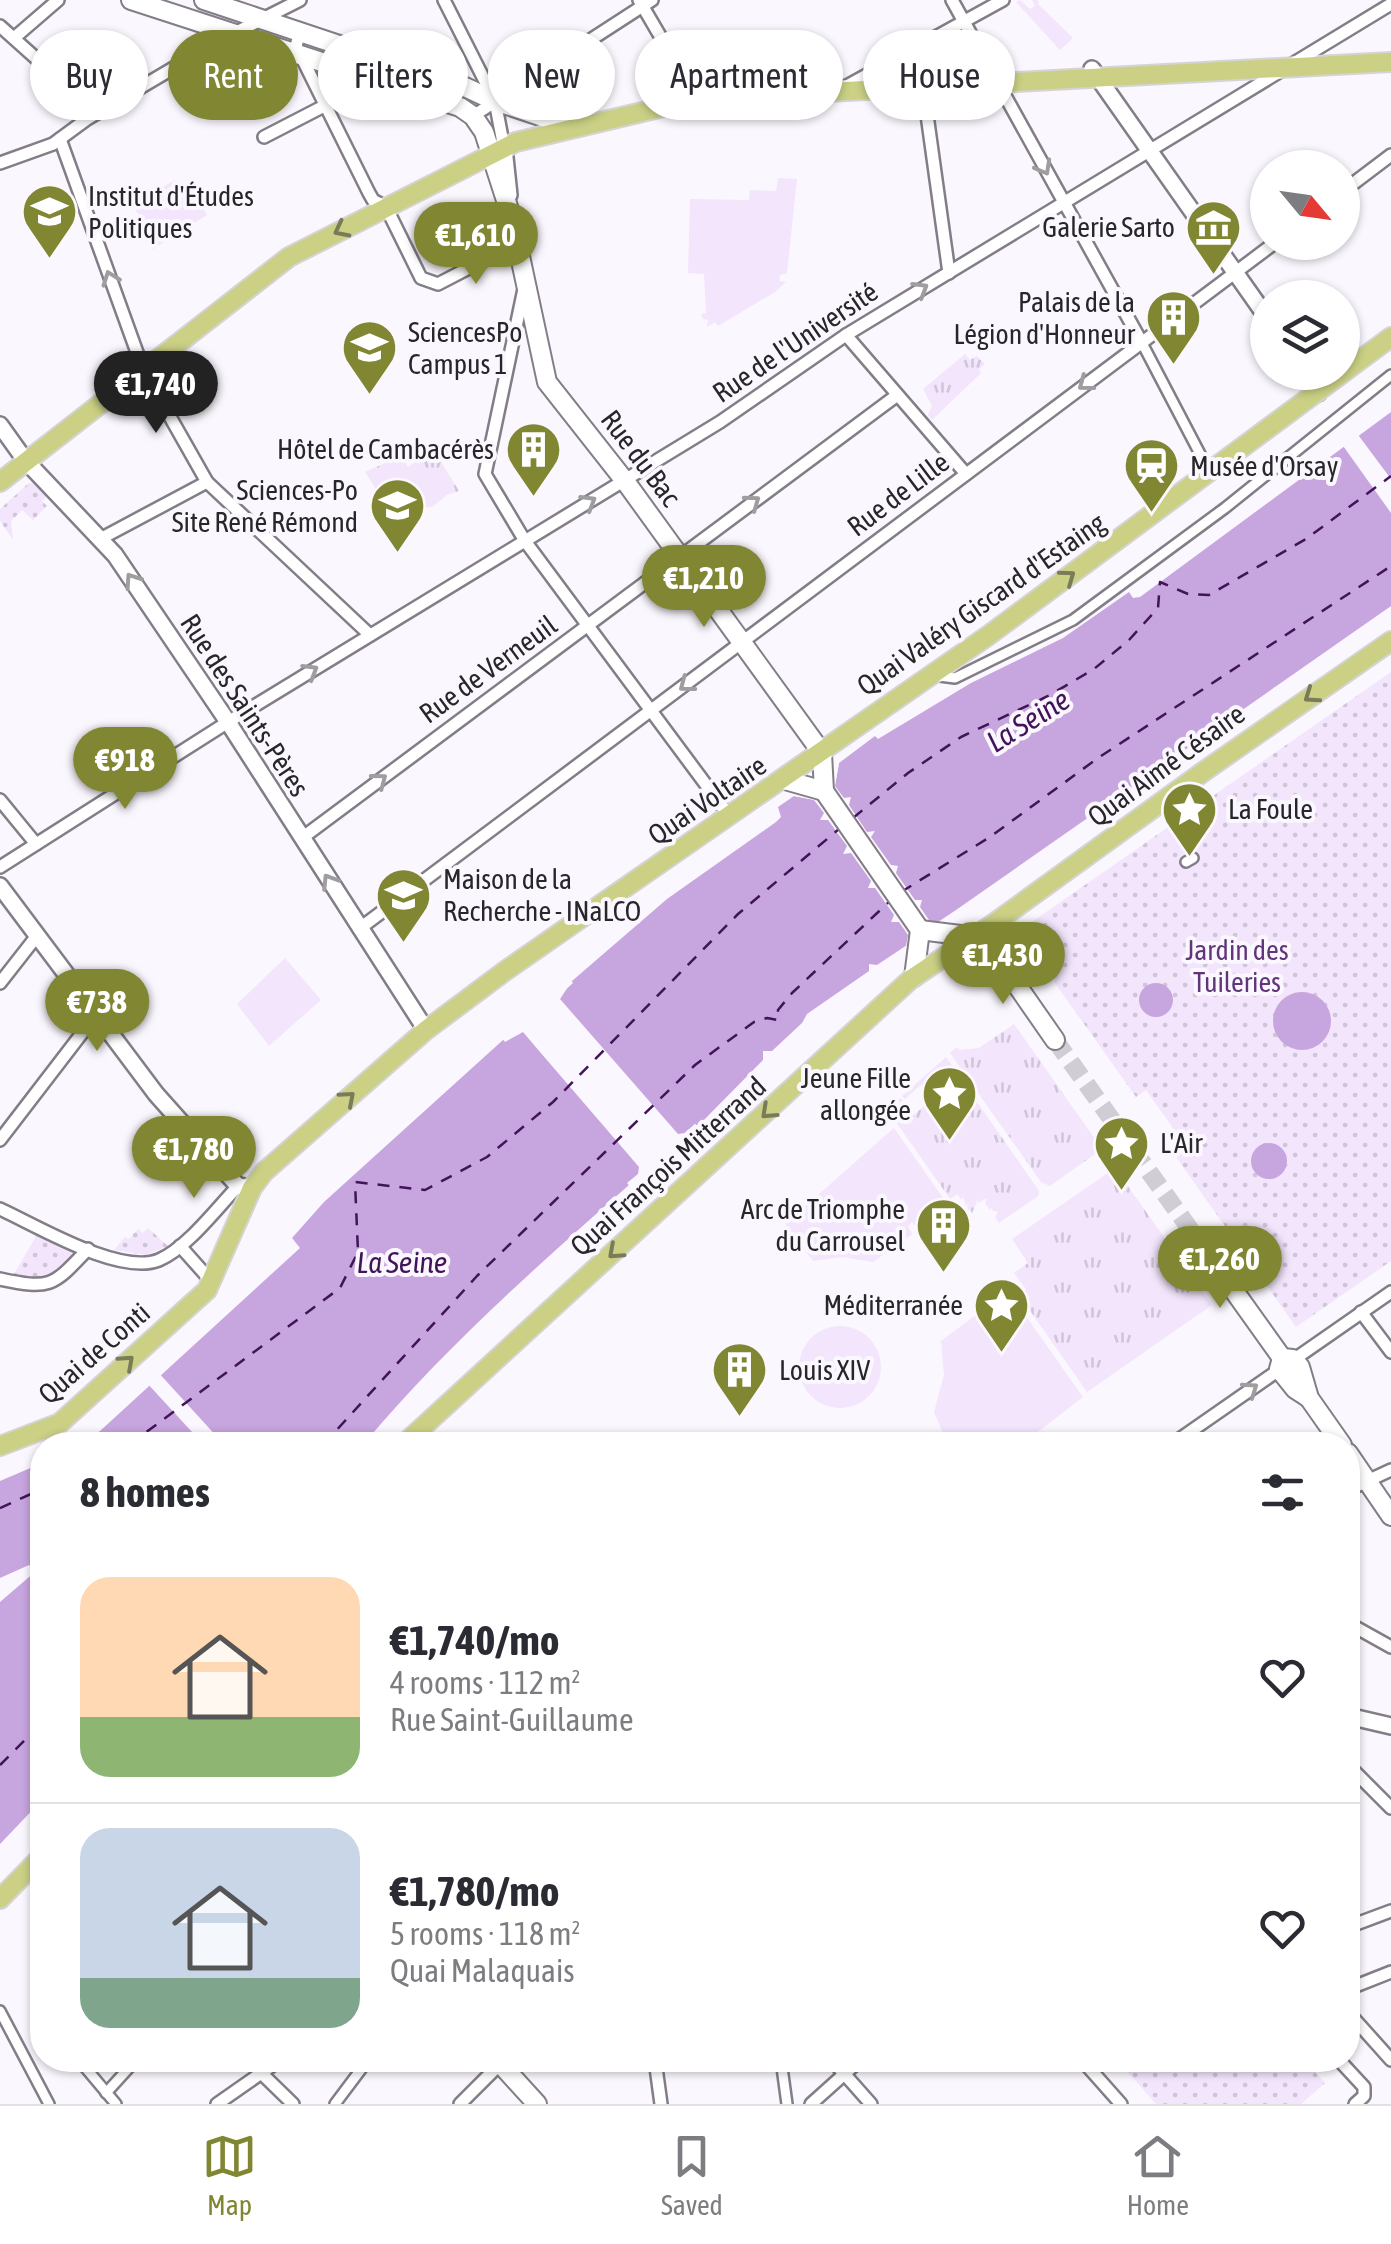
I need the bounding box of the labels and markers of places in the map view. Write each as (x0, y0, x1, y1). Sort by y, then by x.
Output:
place label: Institut d'Études Politiques (88, 180, 254, 244)
school or university icon: Institut d'Études Politiques (19, 182, 79, 261)
museum icon: Galerie Sarto (1184, 197, 1244, 276)
pin: €1,610 (395, 202, 557, 287)
place label: Galerie Sarto (1042, 211, 1175, 243)
place label: Palais de la Légion d'Honneur (953, 286, 1136, 350)
building icon: Palais de la Légion d'Honneur (1144, 288, 1204, 367)
place label: SciencesPo Campus 1 (408, 316, 522, 380)
school or university icon: SciencesPo Campus 1 (339, 318, 399, 397)
pin: €1,740 (75, 351, 237, 436)
building icon: Hôtel de Cambacérès (503, 419, 563, 498)
place label: Hôtel de Cambacérès (277, 433, 494, 465)
station icon: Musée d'Orsay (1121, 436, 1181, 515)
place label: Musée d'Orsay (1190, 450, 1338, 482)
place label: Sciences-Po Site René Rémond (172, 474, 358, 538)
school or university icon: Sciences-Po Site René Rémond (367, 476, 427, 555)
pin: €1,210 (623, 545, 785, 630)
pin: €918 (66, 727, 184, 812)
place icon: La Foule (1159, 779, 1219, 858)
place label: La Foule (1228, 793, 1313, 825)
place label: Maison de la Recherche - INaLCO (443, 863, 641, 927)
school or university icon: Maison de la Recherche - INaLCO (374, 865, 434, 944)
pin: €1,430 (922, 922, 1084, 1007)
pin: €738 (38, 969, 156, 1054)
place label: Jeune Fille allongée (801, 1062, 911, 1126)
place icon: Jeune Fille allongée (920, 1064, 980, 1143)
place icon: L'Air (1091, 1113, 1151, 1192)
pin: €1,780 (113, 1116, 275, 1201)
place label: L'Air (1160, 1127, 1203, 1159)
place label: Arc de Triomphe du Carrousel (741, 1193, 906, 1257)
building icon: Arc de Triomphe du Carrousel (914, 1195, 974, 1274)
pin: €1,260 (1139, 1226, 1301, 1311)
place icon: Méditerranée (972, 1275, 1032, 1354)
place label: Méditerranée (824, 1289, 963, 1321)
building icon: Louis XIV (710, 1340, 770, 1419)
place label: Louis XIV (779, 1354, 870, 1386)

